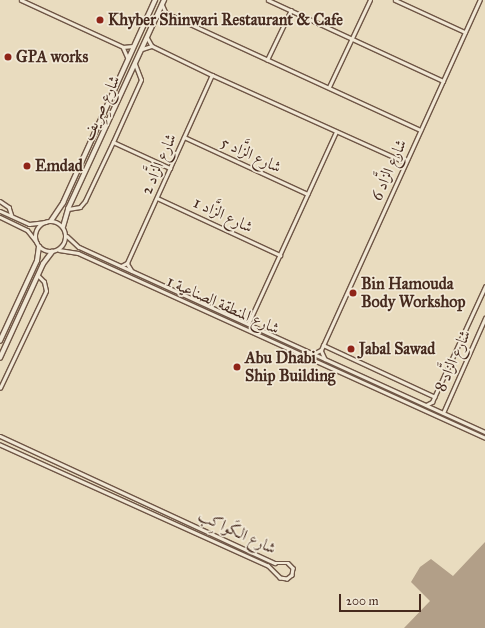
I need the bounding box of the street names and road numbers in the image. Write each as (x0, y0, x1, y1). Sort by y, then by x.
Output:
street label: شارع صِرِيف (78, 72, 124, 144)
street label: شارع الزَّاد 2 (137, 130, 181, 198)
street label: شارع الزَّاد 5 (218, 133, 284, 177)
street label: شارع الزَّاد 6 (367, 136, 411, 204)
street label: شارع الزَّاد 1 (190, 193, 256, 237)
street label: شارع المنطقة الصناعية 1 (164, 272, 282, 338)
street label: شارع الزَّاد 8 (431, 327, 475, 395)
street label: شارع الكَواكِب (195, 506, 279, 558)

